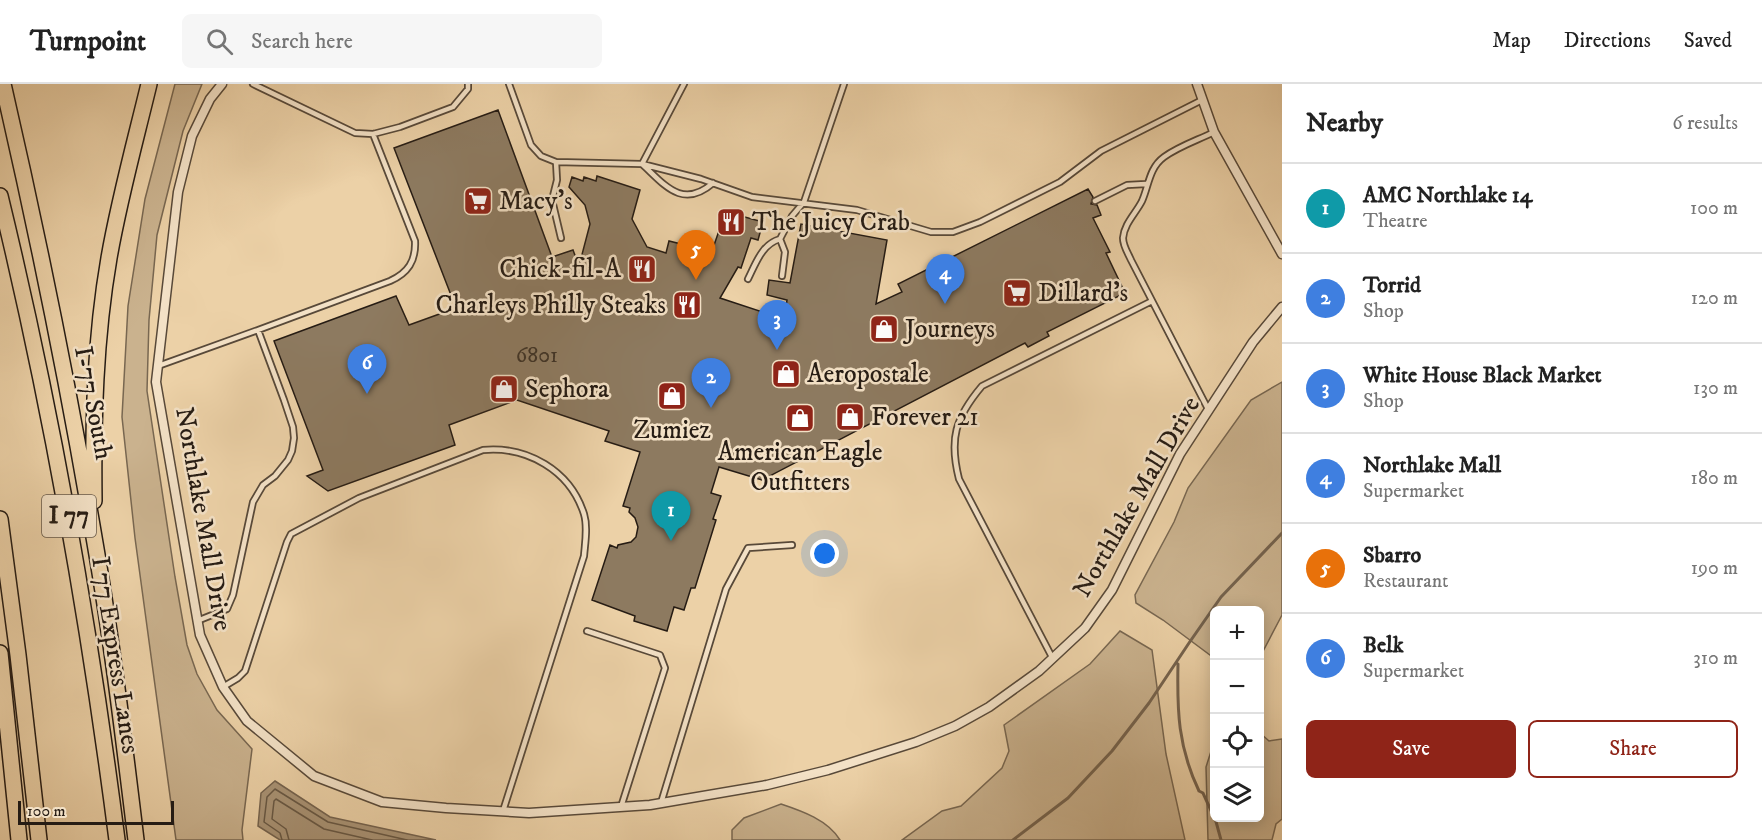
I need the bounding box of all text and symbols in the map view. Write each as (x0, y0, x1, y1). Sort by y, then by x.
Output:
search box (182, 14, 602, 68)
text: Turnpoint (30, 24, 146, 59)
icon: search (203, 25, 236, 58)
text: Search here (251, 28, 353, 55)
text: Map (1492, 28, 1531, 54)
text: Directions (1564, 28, 1651, 54)
text: Saved (1684, 28, 1732, 54)
text: Nearby (1306, 107, 1383, 140)
text: 6 results (1672, 111, 1738, 136)
text: AMC Northlake 14 (1363, 182, 1533, 209)
supermarket icon: Macy's (462, 185, 494, 217)
place label: Macy's (499, 185, 573, 218)
text: 1 (1322, 196, 1329, 221)
text: 100 m (1690, 196, 1738, 221)
restaurant icon: The Juicy Crab (715, 206, 747, 238)
place label: The Juicy Crab (752, 206, 910, 239)
text: Theatre (1363, 209, 1427, 234)
pin: 5 (676, 230, 716, 280)
place label: Chick-fil-A (499, 253, 621, 286)
restaurant icon: Chick-fil-A (626, 253, 658, 285)
pin: 4 (926, 254, 964, 304)
text: Torrid (1363, 272, 1421, 299)
supermarket icon: Dillard's (1001, 277, 1033, 309)
place label: Dillard's (1038, 277, 1128, 310)
text: 2 (1321, 286, 1330, 311)
text: 120 m (1691, 286, 1738, 311)
place label: Charleys Philly Steaks (435, 289, 666, 322)
restaurant icon: Charleys Philly Steaks (671, 289, 703, 321)
text: Shop (1363, 299, 1404, 324)
pin: 3 (758, 300, 796, 350)
shop icon: Journeys (868, 313, 900, 345)
place label: Journeys (903, 313, 995, 346)
house number: 6801 (516, 342, 558, 369)
street label: I-77 South (66, 343, 120, 463)
pin: 6 (348, 344, 386, 394)
pin: 2 (692, 358, 730, 408)
shop icon: Aeropostale (770, 358, 802, 390)
place label: Aeropostale (807, 358, 929, 391)
text: White House Black Market (1363, 362, 1602, 389)
shop icon: Sephora (488, 373, 520, 405)
place label: Sephora (525, 373, 609, 406)
text: 3 (1322, 376, 1329, 401)
text: 130 m (1693, 376, 1738, 401)
shop icon: Zumiez (656, 380, 688, 412)
text: Shop (1363, 389, 1404, 414)
street label: Northlake Mall Drive (1066, 391, 1208, 603)
shop icon: Forever 21 (834, 401, 866, 433)
place label: Forever 21 (871, 401, 979, 434)
shop icon: American Eagle Outfitters (784, 402, 816, 434)
street label: Northlake Mall Drive (167, 404, 239, 634)
place label: Zumiez (633, 414, 711, 447)
place label: American Eagle Outfitters (717, 436, 883, 499)
text: Northlake Mall (1363, 452, 1501, 479)
text: 4 (1320, 466, 1331, 491)
text: 180 m (1691, 466, 1738, 491)
text: Supermarket (1363, 479, 1464, 504)
pin: 1 (652, 492, 690, 541)
road number: I 77 (42, 495, 96, 537)
your location (810, 539, 839, 568)
text: Sbarro (1363, 542, 1421, 569)
street label: I 77 Express Lanes (83, 554, 147, 756)
text: 5 (1321, 556, 1330, 581)
text: 190 m (1691, 556, 1738, 581)
text: Restaurant (1363, 569, 1448, 594)
map controls (1210, 606, 1264, 822)
button: + (1210, 606, 1264, 660)
text: Belk (1363, 632, 1404, 659)
text: 6 (1320, 646, 1331, 671)
text: 310 m (1693, 646, 1738, 671)
text: Supermarket (1363, 659, 1464, 684)
button: − (1210, 660, 1264, 714)
button: locate (1210, 714, 1264, 768)
button: Save (1306, 720, 1516, 778)
button: Share (1528, 720, 1738, 778)
button: layers (1210, 768, 1264, 822)
scale bar (18, 798, 174, 826)
text: 100 m (27, 801, 66, 821)

